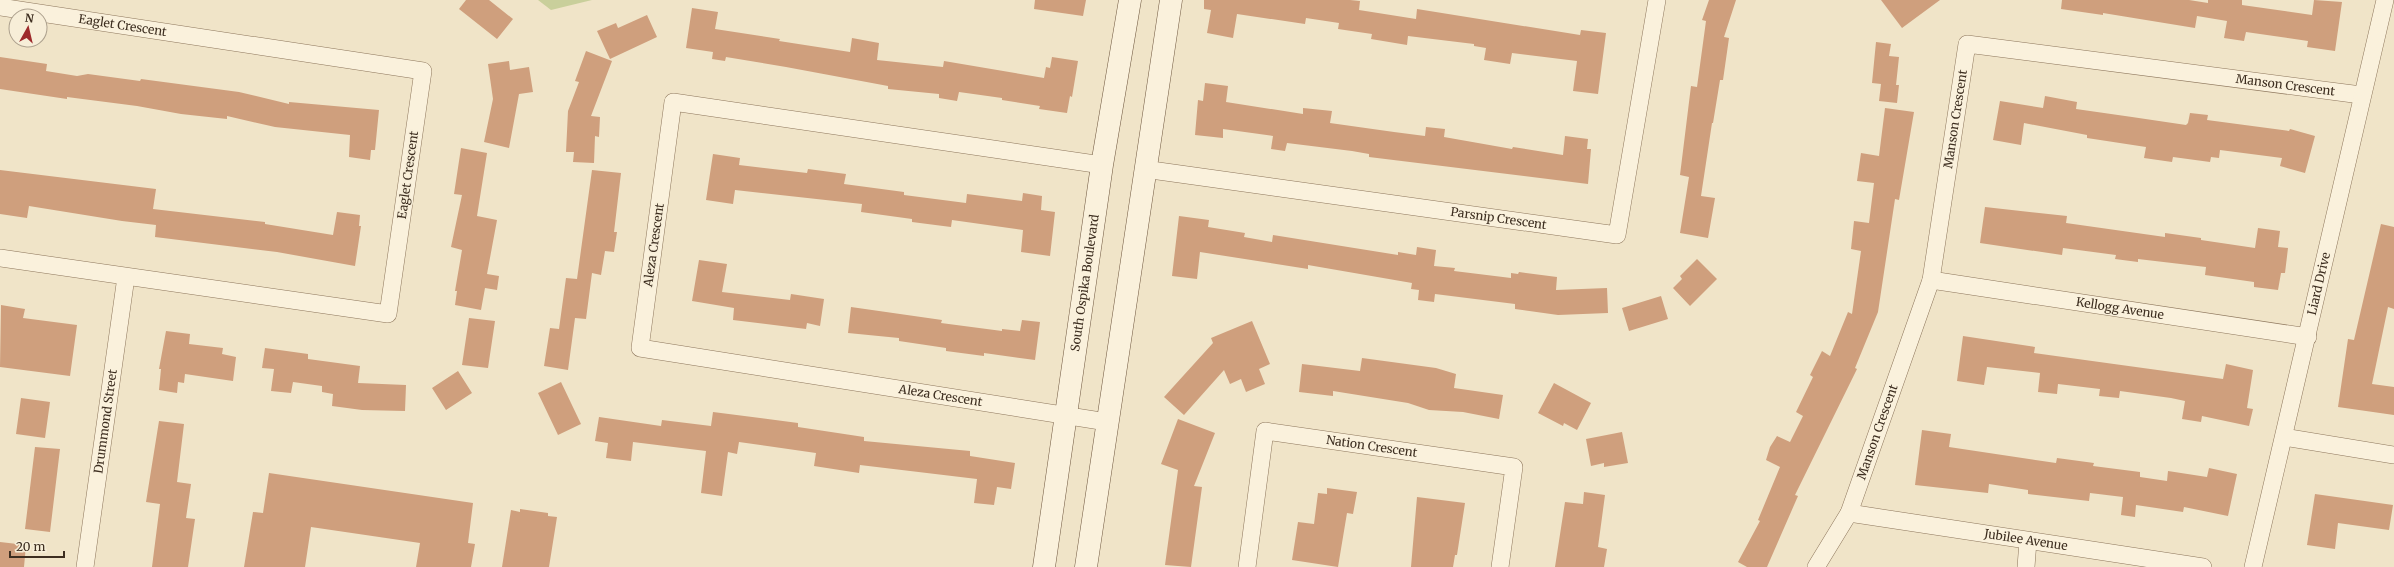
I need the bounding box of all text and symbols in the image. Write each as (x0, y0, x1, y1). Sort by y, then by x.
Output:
north arrow (8, 8, 48, 48)
text: N (24, 11, 35, 26)
street label: Eaglet Crescent (78, 11, 168, 39)
street label: Manson Crescent (1940, 68, 1970, 170)
street label: Manson Crescent (2235, 71, 2336, 99)
street label: Eaglet Crescent (394, 130, 421, 220)
street label: Aleza Crescent (640, 202, 667, 289)
street label: Parsnip Crescent (1450, 204, 1548, 232)
street label: South Ospika Boulevard (1067, 213, 1102, 352)
street label: Liard Drive (2304, 251, 2333, 316)
street label: Kellogg Avenue (2075, 294, 2165, 322)
street label: Drummond Street (90, 368, 120, 474)
street label: Aleza Crescent (897, 381, 984, 409)
street label: Manson Crescent (1853, 382, 1901, 482)
street label: Nation Crescent (1325, 432, 1419, 460)
street label: Jubilee Avenue (1982, 526, 2069, 553)
scale bar (10, 533, 64, 559)
text: 20 m (16, 539, 45, 554)

